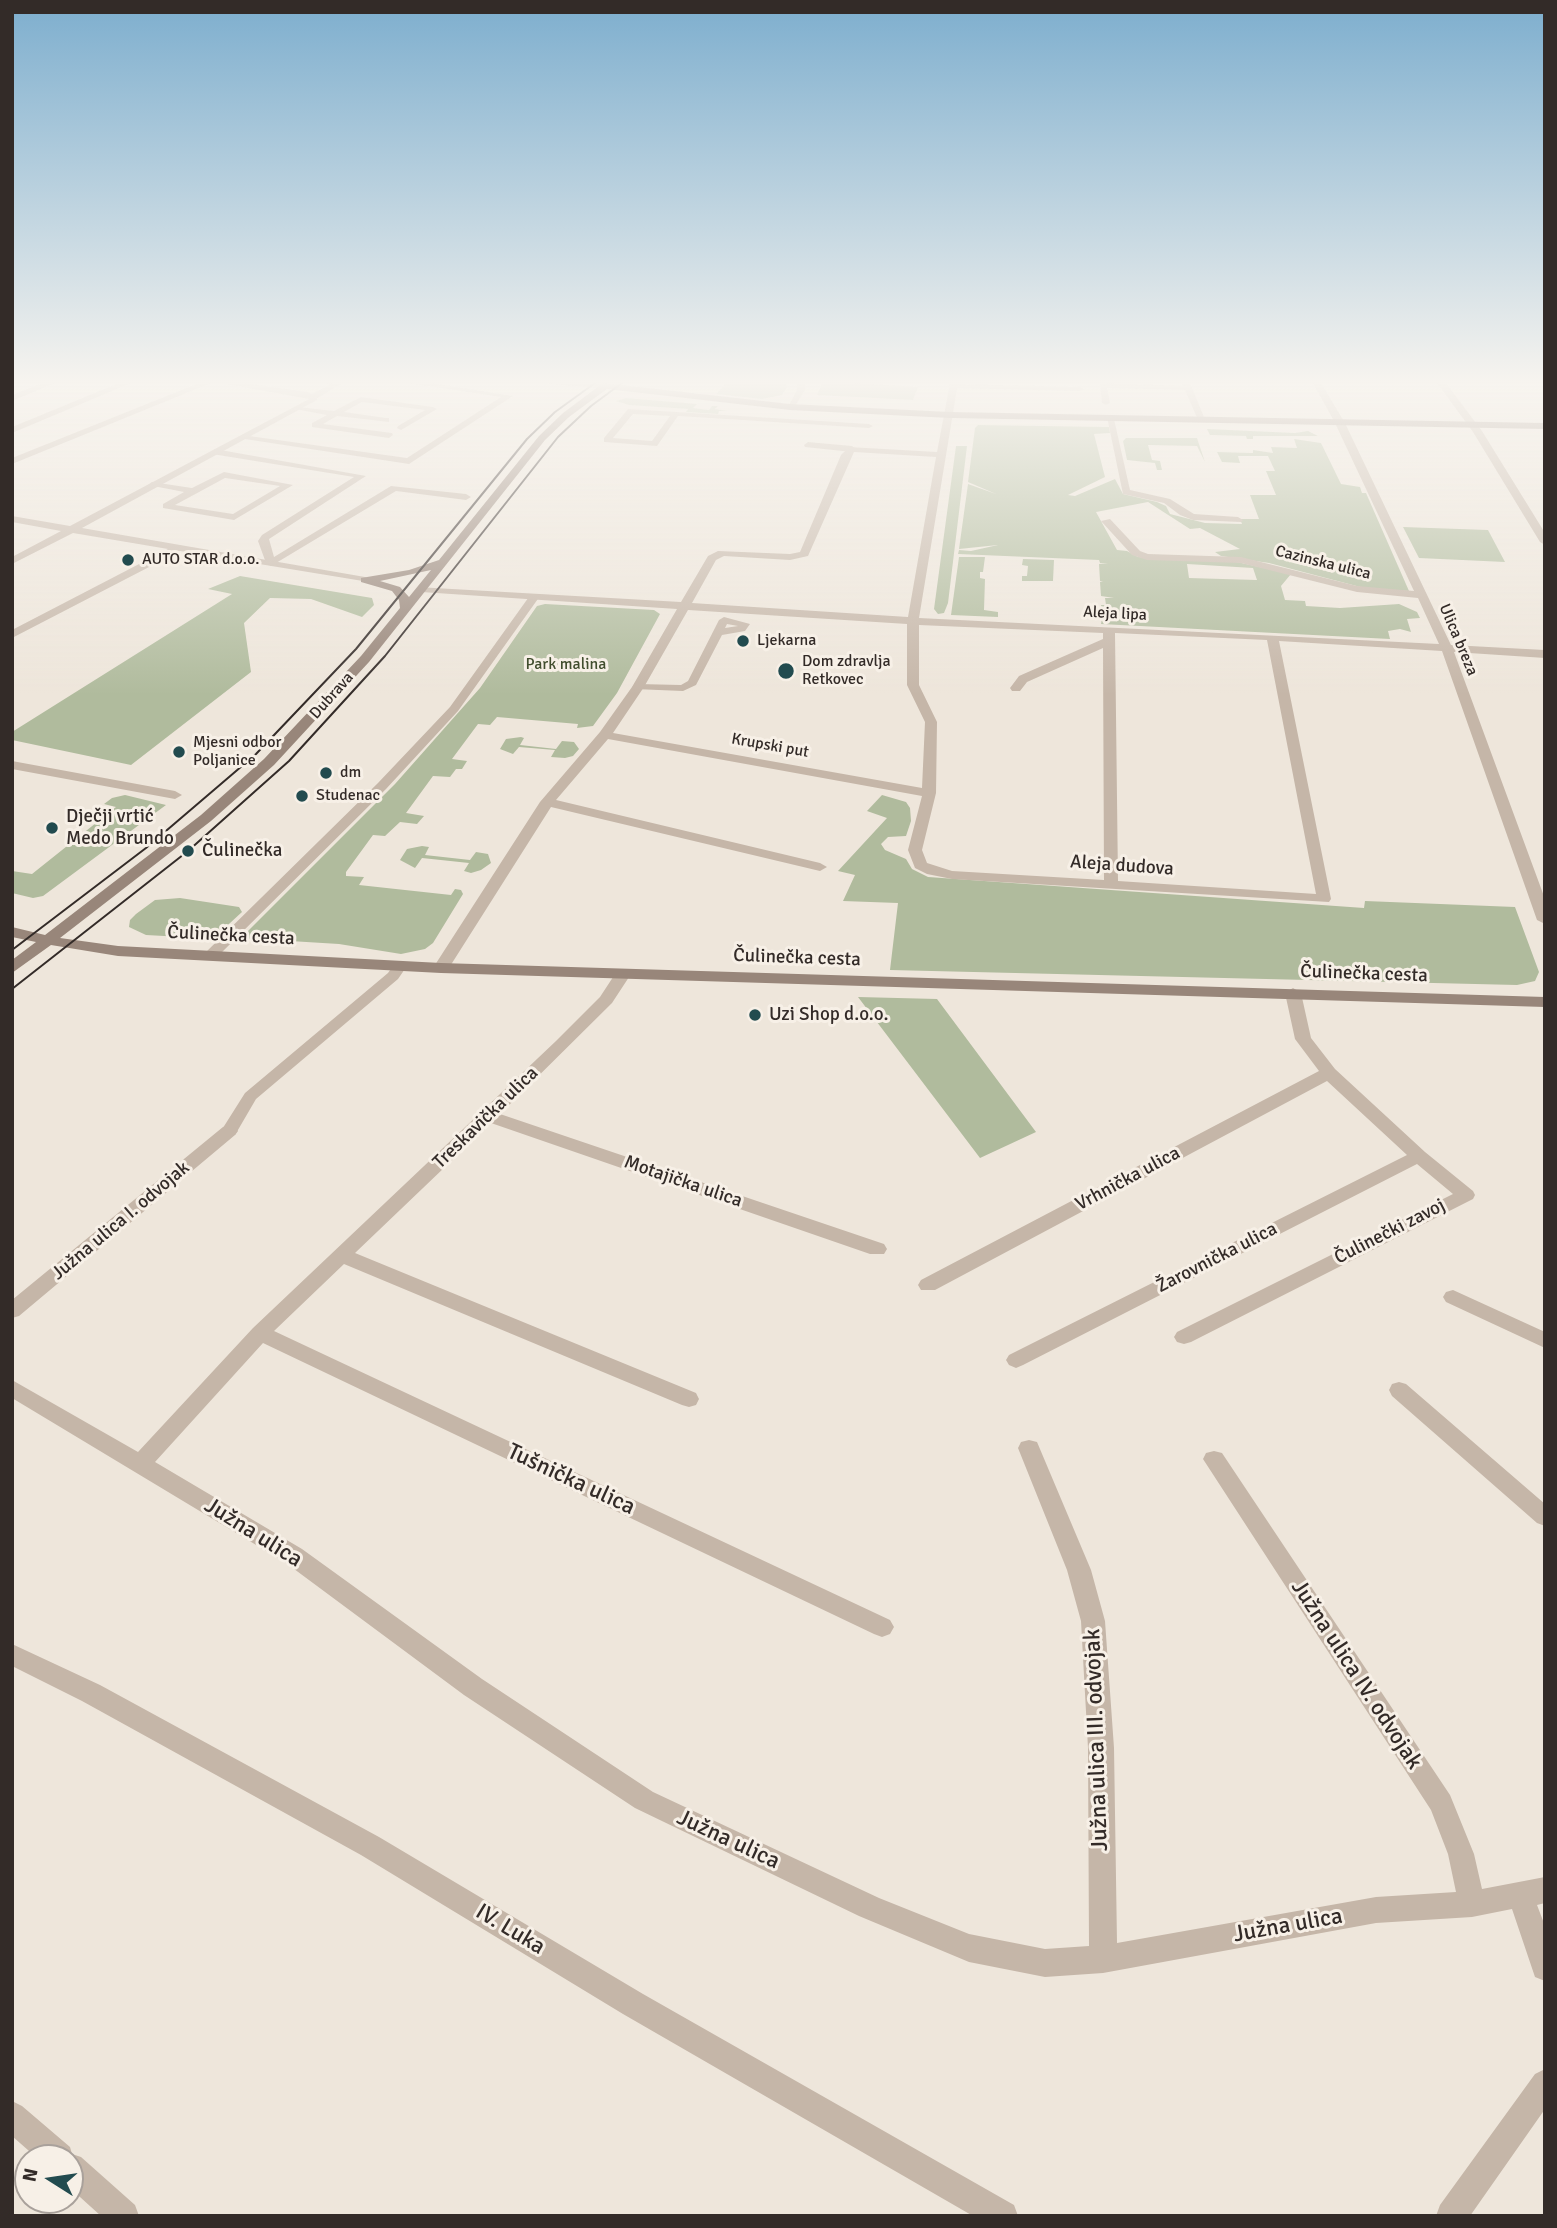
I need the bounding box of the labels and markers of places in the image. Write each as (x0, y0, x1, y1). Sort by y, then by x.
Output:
place label: AUTO STAR d.o.o. (142, 550, 259, 570)
marker: AUTO STAR d.o.o. (120, 552, 136, 568)
place label: Ljekarna (757, 631, 816, 651)
marker: Ljekarna (735, 633, 751, 649)
place label: Dom zdravlja Retkovec (802, 652, 891, 690)
marker: Dom zdravlja Retkovec (776, 661, 796, 681)
place label: Mjesni odbor Poljanice (193, 733, 281, 771)
marker: Mjesni odbor Poljanice (171, 744, 187, 760)
place label: dm (340, 763, 361, 783)
marker: dm (318, 765, 334, 781)
place label: Studenac (316, 786, 380, 806)
marker: Studenac (294, 788, 310, 804)
place label: Dječji vrtić Medo Brundo (66, 806, 174, 850)
marker: Dječji vrtić Medo Brundo (44, 820, 60, 836)
place label: Čulinečka (202, 840, 282, 862)
marker: Čulinečka (180, 843, 196, 859)
place label: Uzi Shop d.o.o. (769, 1004, 889, 1026)
marker: Uzi Shop d.o.o. (747, 1007, 763, 1023)

